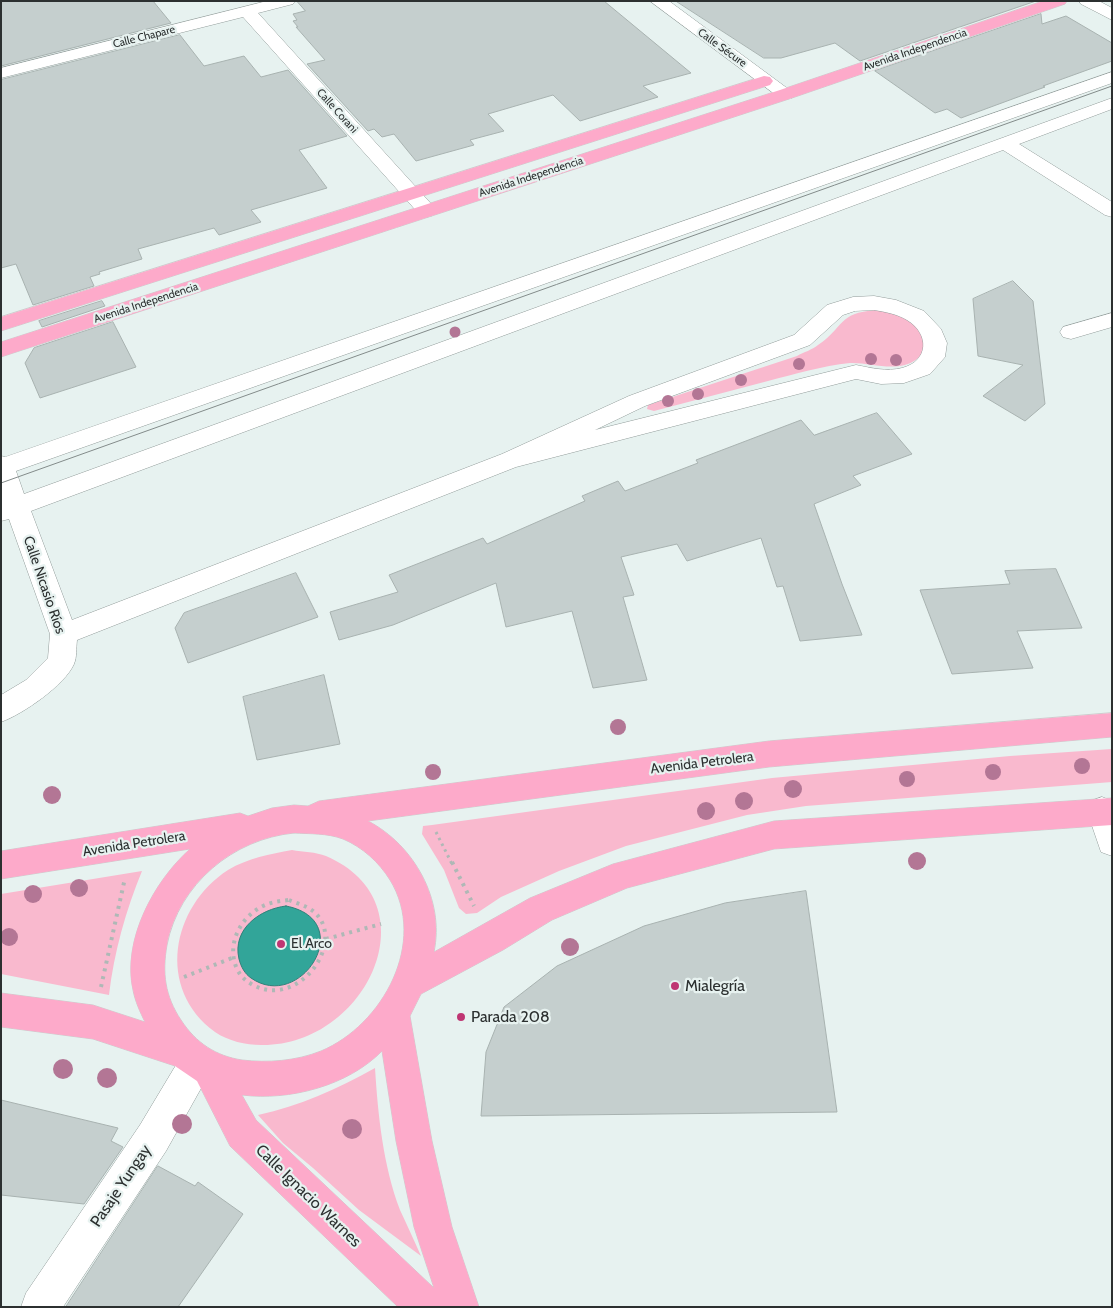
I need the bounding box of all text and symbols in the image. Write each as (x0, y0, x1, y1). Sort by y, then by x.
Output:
street label: Calle Chapare (112, 23, 176, 51)
street label: Calle Sécure (695, 26, 749, 70)
street label: Avenida Independencia (861, 26, 969, 74)
street label: Calle Corani (314, 86, 360, 136)
street label: Avenida Independencia (477, 154, 585, 200)
street label: Avenida Independencia (92, 280, 200, 326)
street label: Calle Nicasio Ríos (19, 534, 69, 636)
street label: Avenida Petrolera (650, 748, 754, 778)
street label: Avenida Petrolera (82, 828, 186, 860)
place label: El Arco (291, 936, 332, 952)
marker: El Arco (275, 938, 287, 950)
place label: Mialegría (685, 976, 745, 996)
marker: Mialegría (669, 980, 681, 992)
place label: Parada 208 (471, 1007, 550, 1027)
marker: Parada 208 (455, 1011, 467, 1023)
street label: Pasaje Yungay (87, 1141, 155, 1231)
street label: Calle Ignacio Warnes (251, 1141, 365, 1251)

